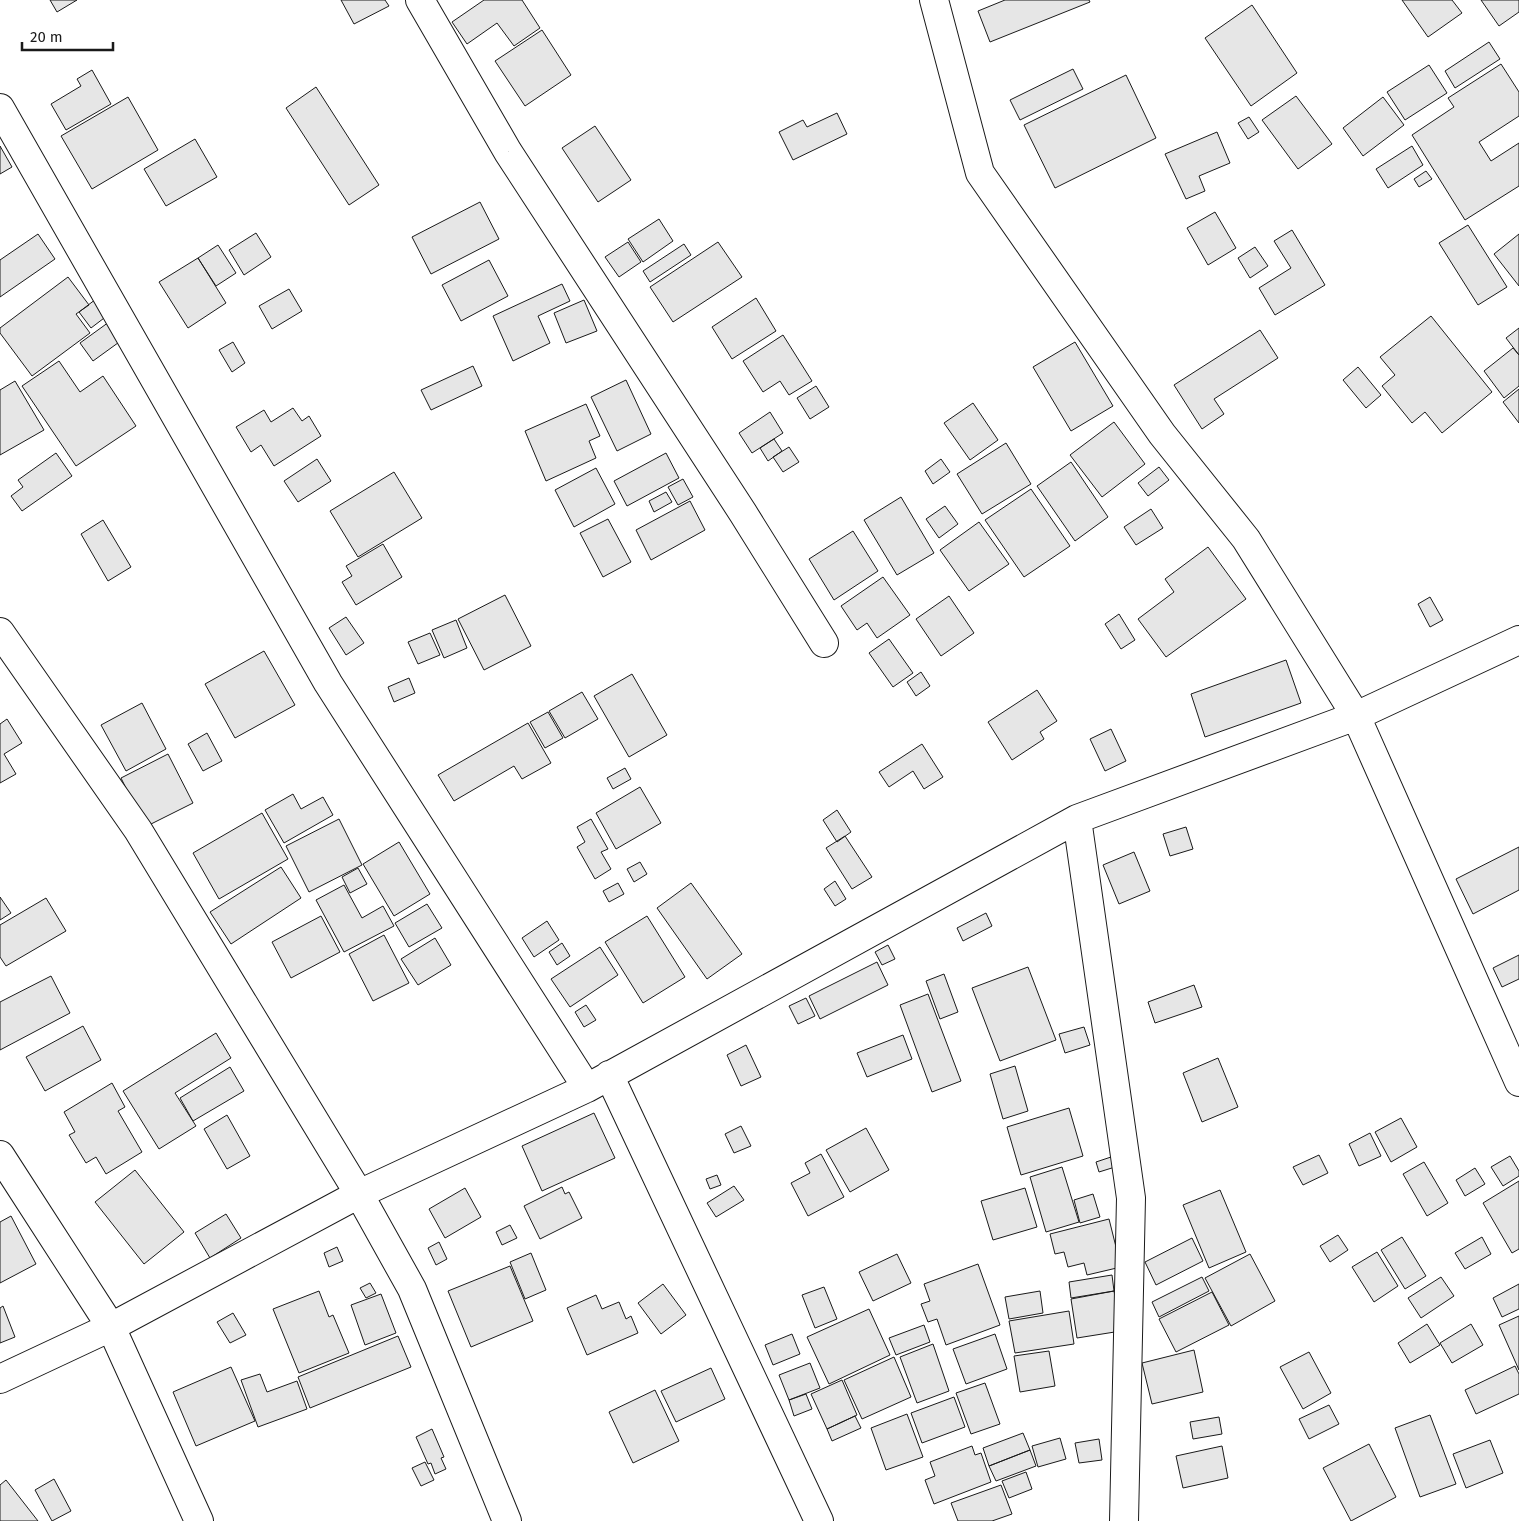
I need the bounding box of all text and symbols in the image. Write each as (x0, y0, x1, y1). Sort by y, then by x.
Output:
scale bar (22, 20, 114, 52)
text: 20 m (30, 28, 63, 46)

